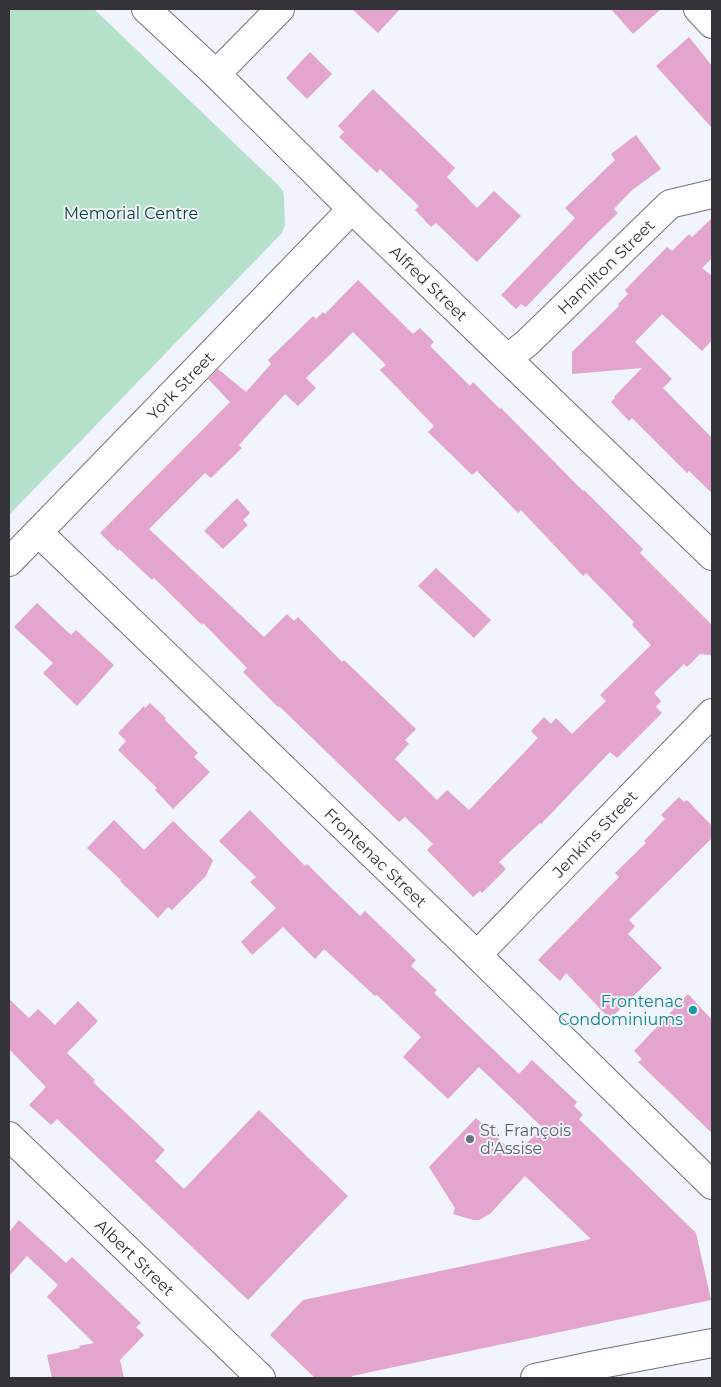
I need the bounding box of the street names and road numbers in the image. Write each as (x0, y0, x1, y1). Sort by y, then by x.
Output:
street label: Hamilton Street (554, 215, 659, 318)
street label: Alfred Street (386, 242, 472, 326)
street label: York Street (143, 347, 219, 424)
street label: Jenkins Street (548, 786, 642, 882)
street label: Frontenac Street (320, 804, 431, 912)
street label: Albert Street (91, 1215, 179, 1300)

